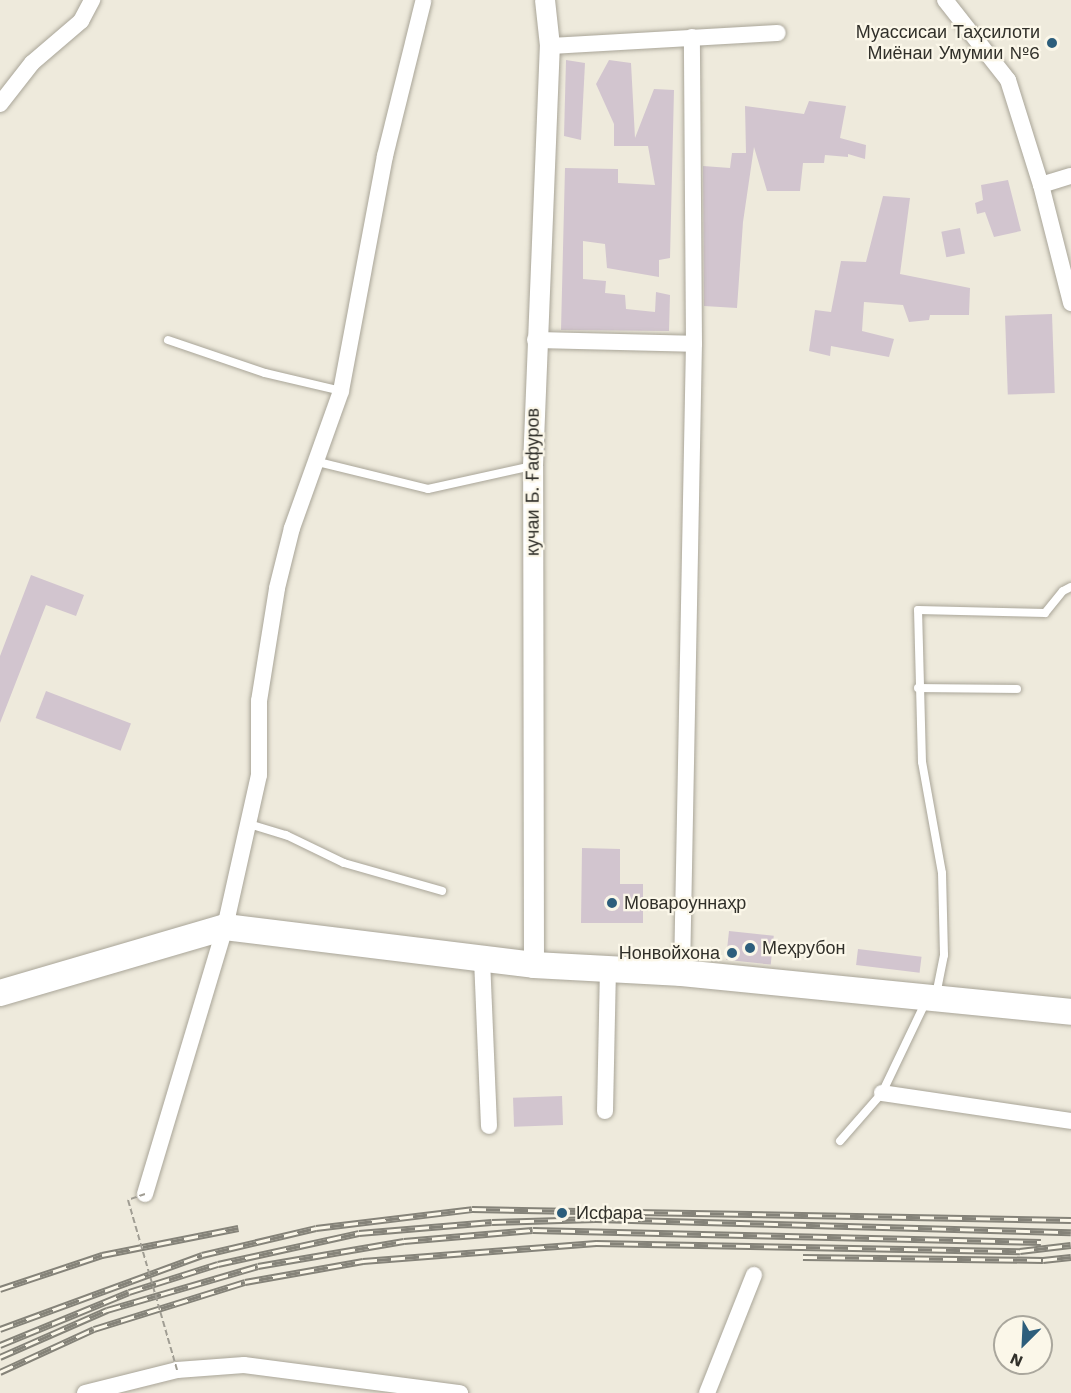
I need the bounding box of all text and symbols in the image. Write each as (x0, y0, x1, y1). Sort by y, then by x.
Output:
place label: Муассисаи Таҳсилоти Миёнаи Умумии №6 (856, 22, 1040, 64)
marker: Муассисаи Таҳсилоти Миёнаи Умумии №6 (1045, 36, 1059, 50)
street label: кучаи Б. Ғафуров (522, 408, 544, 556)
place label: Мовароуннаҳр (624, 892, 746, 914)
marker: Мовароуннаҳр (605, 896, 619, 910)
place label: Меҳрубон (762, 937, 845, 959)
marker: Меҳрубон (743, 941, 757, 955)
place label: Нонвойхона (619, 942, 720, 964)
marker: Нонвойхона (725, 946, 739, 960)
place label: Исфара (576, 1202, 643, 1224)
marker: Исфара (553, 1204, 571, 1222)
north arrow (993, 1315, 1053, 1375)
text: N (1007, 1349, 1026, 1371)

